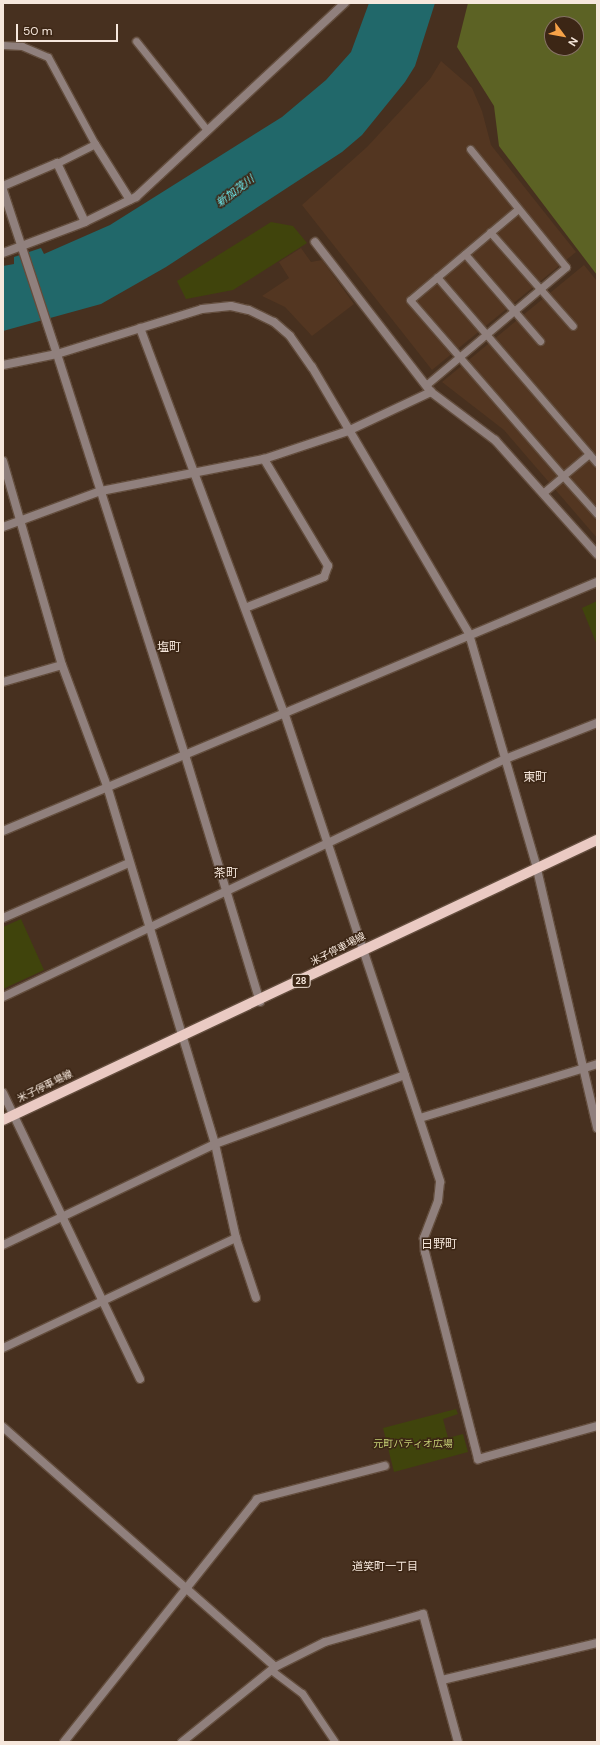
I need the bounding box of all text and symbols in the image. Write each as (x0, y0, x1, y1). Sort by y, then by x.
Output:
scale bar (18, 16, 120, 42)
north arrow (544, 16, 584, 56)
text: 50 m (23, 23, 52, 39)
text: N (565, 35, 581, 49)
water label: 新加茂川 (213, 172, 257, 210)
district label: 塩町 (157, 641, 181, 655)
district label: 東町 (523, 771, 547, 785)
district label: 茶町 (214, 867, 238, 881)
street label: 米子停車場線 (309, 930, 367, 968)
road number: 28 (291, 974, 311, 988)
street label: 米子停車場線 (15, 1067, 75, 1105)
district label: 日野町 (421, 1238, 457, 1252)
park label: 元町パティオ広場 (373, 1438, 453, 1450)
district label: 道笑町一丁目 (352, 1559, 418, 1573)

